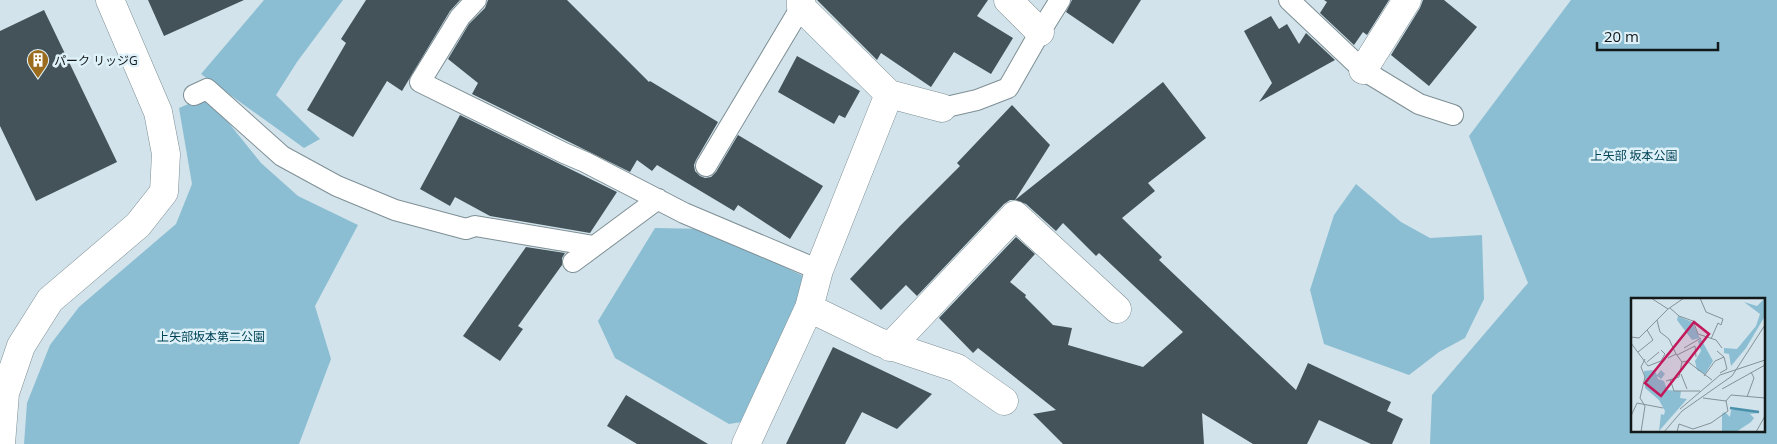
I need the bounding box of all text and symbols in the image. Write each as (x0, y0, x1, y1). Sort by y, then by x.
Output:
scale bar (1597, 20, 1718, 52)
text: 20 m (1604, 26, 1639, 46)
building icon: パーク リッジG (26, 48, 50, 79)
place label: パーク リッジG (54, 52, 138, 69)
park label: 上矢部 坂本公園 (1590, 147, 1678, 164)
inset map (1631, 298, 1764, 432)
park label: 上矢部坂本第二公園 (157, 328, 265, 345)

